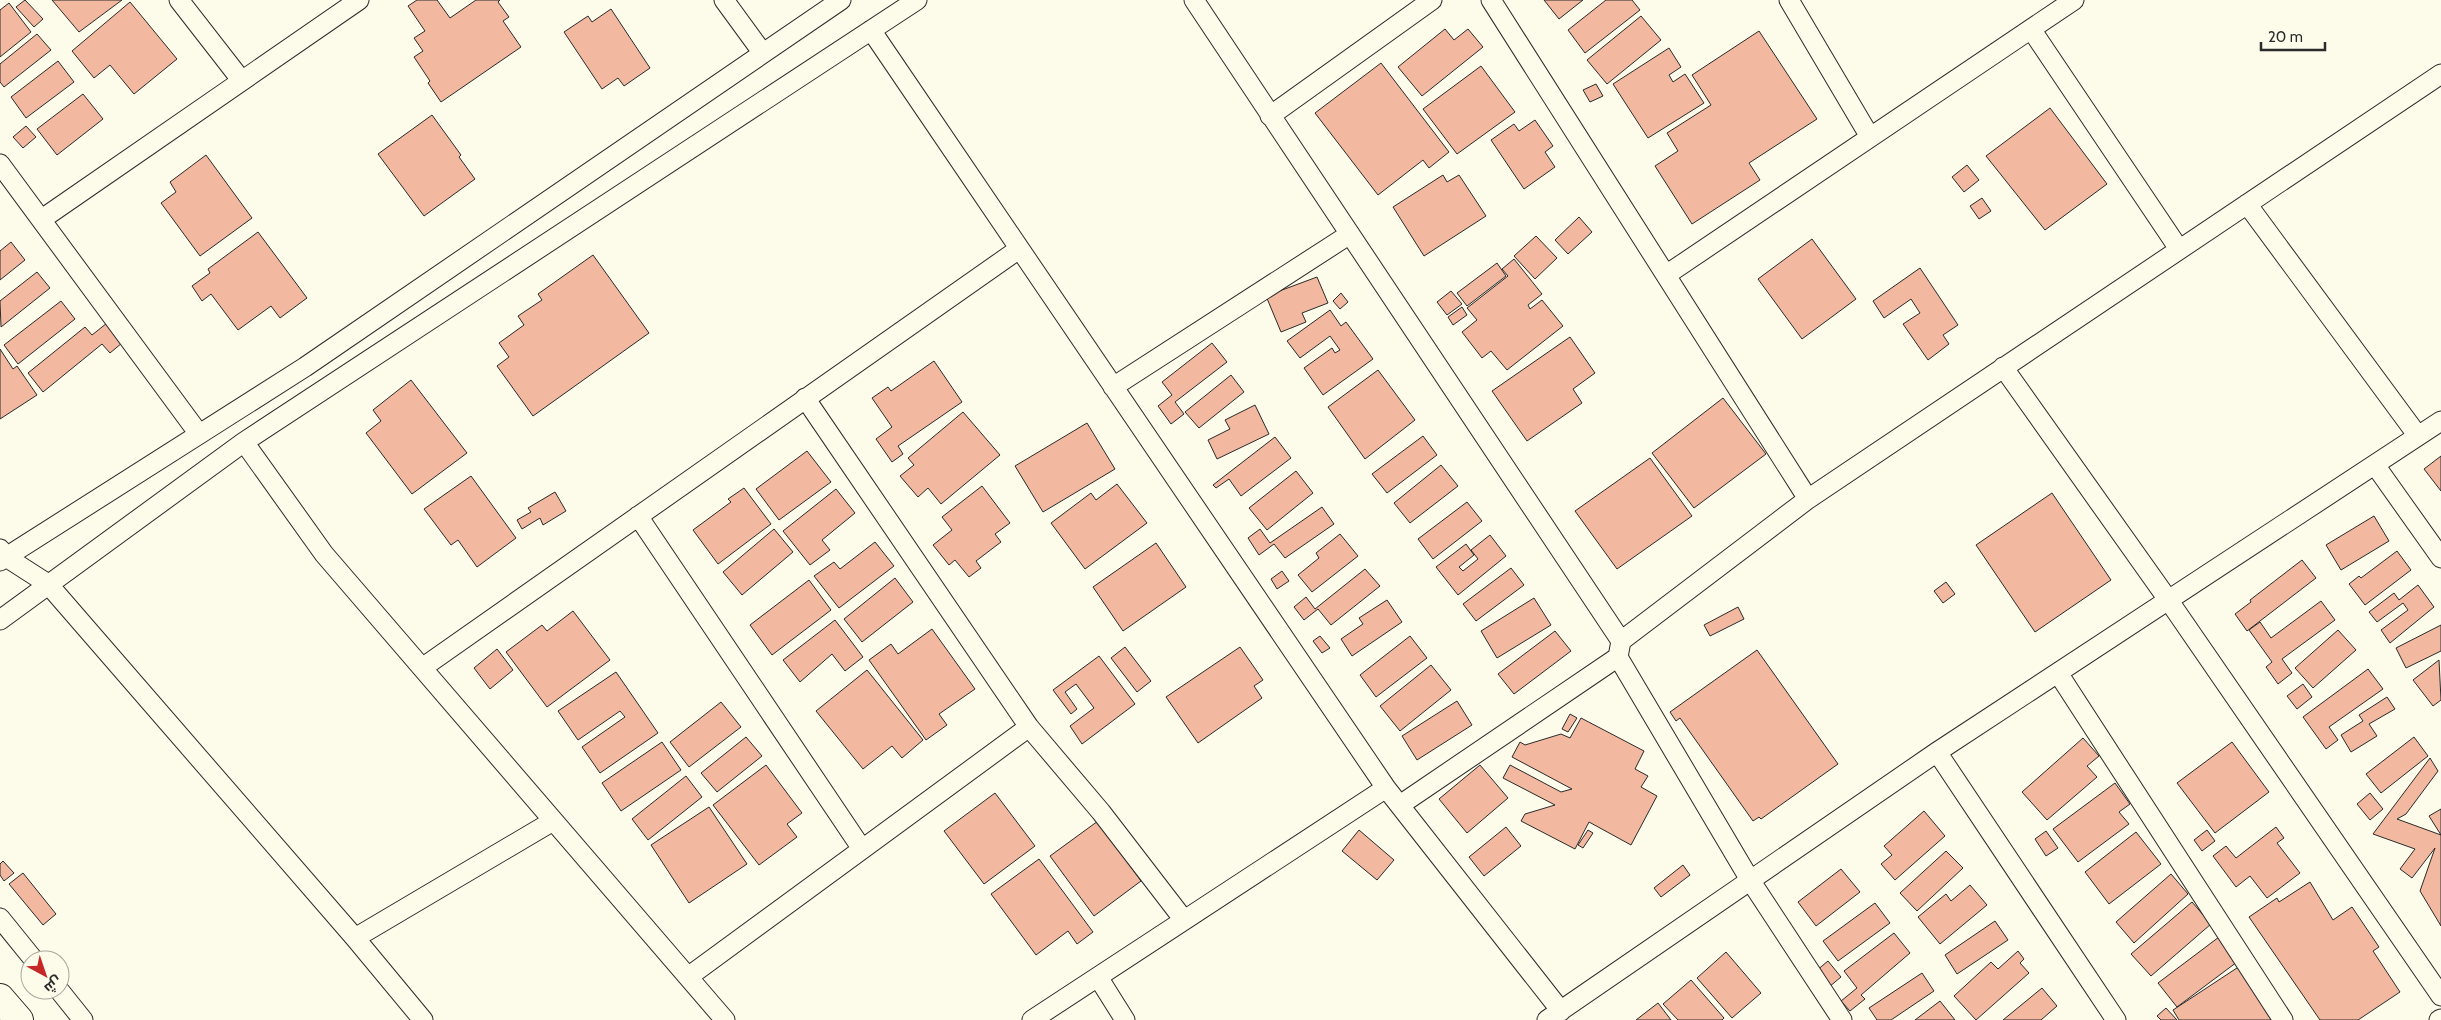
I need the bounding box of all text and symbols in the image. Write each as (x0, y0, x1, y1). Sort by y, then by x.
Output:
scale bar (2261, 20, 2325, 52)
text: 20 m (2268, 28, 2303, 46)
north arrow (20, 950, 70, 1000)
text: ش (41, 972, 66, 998)

